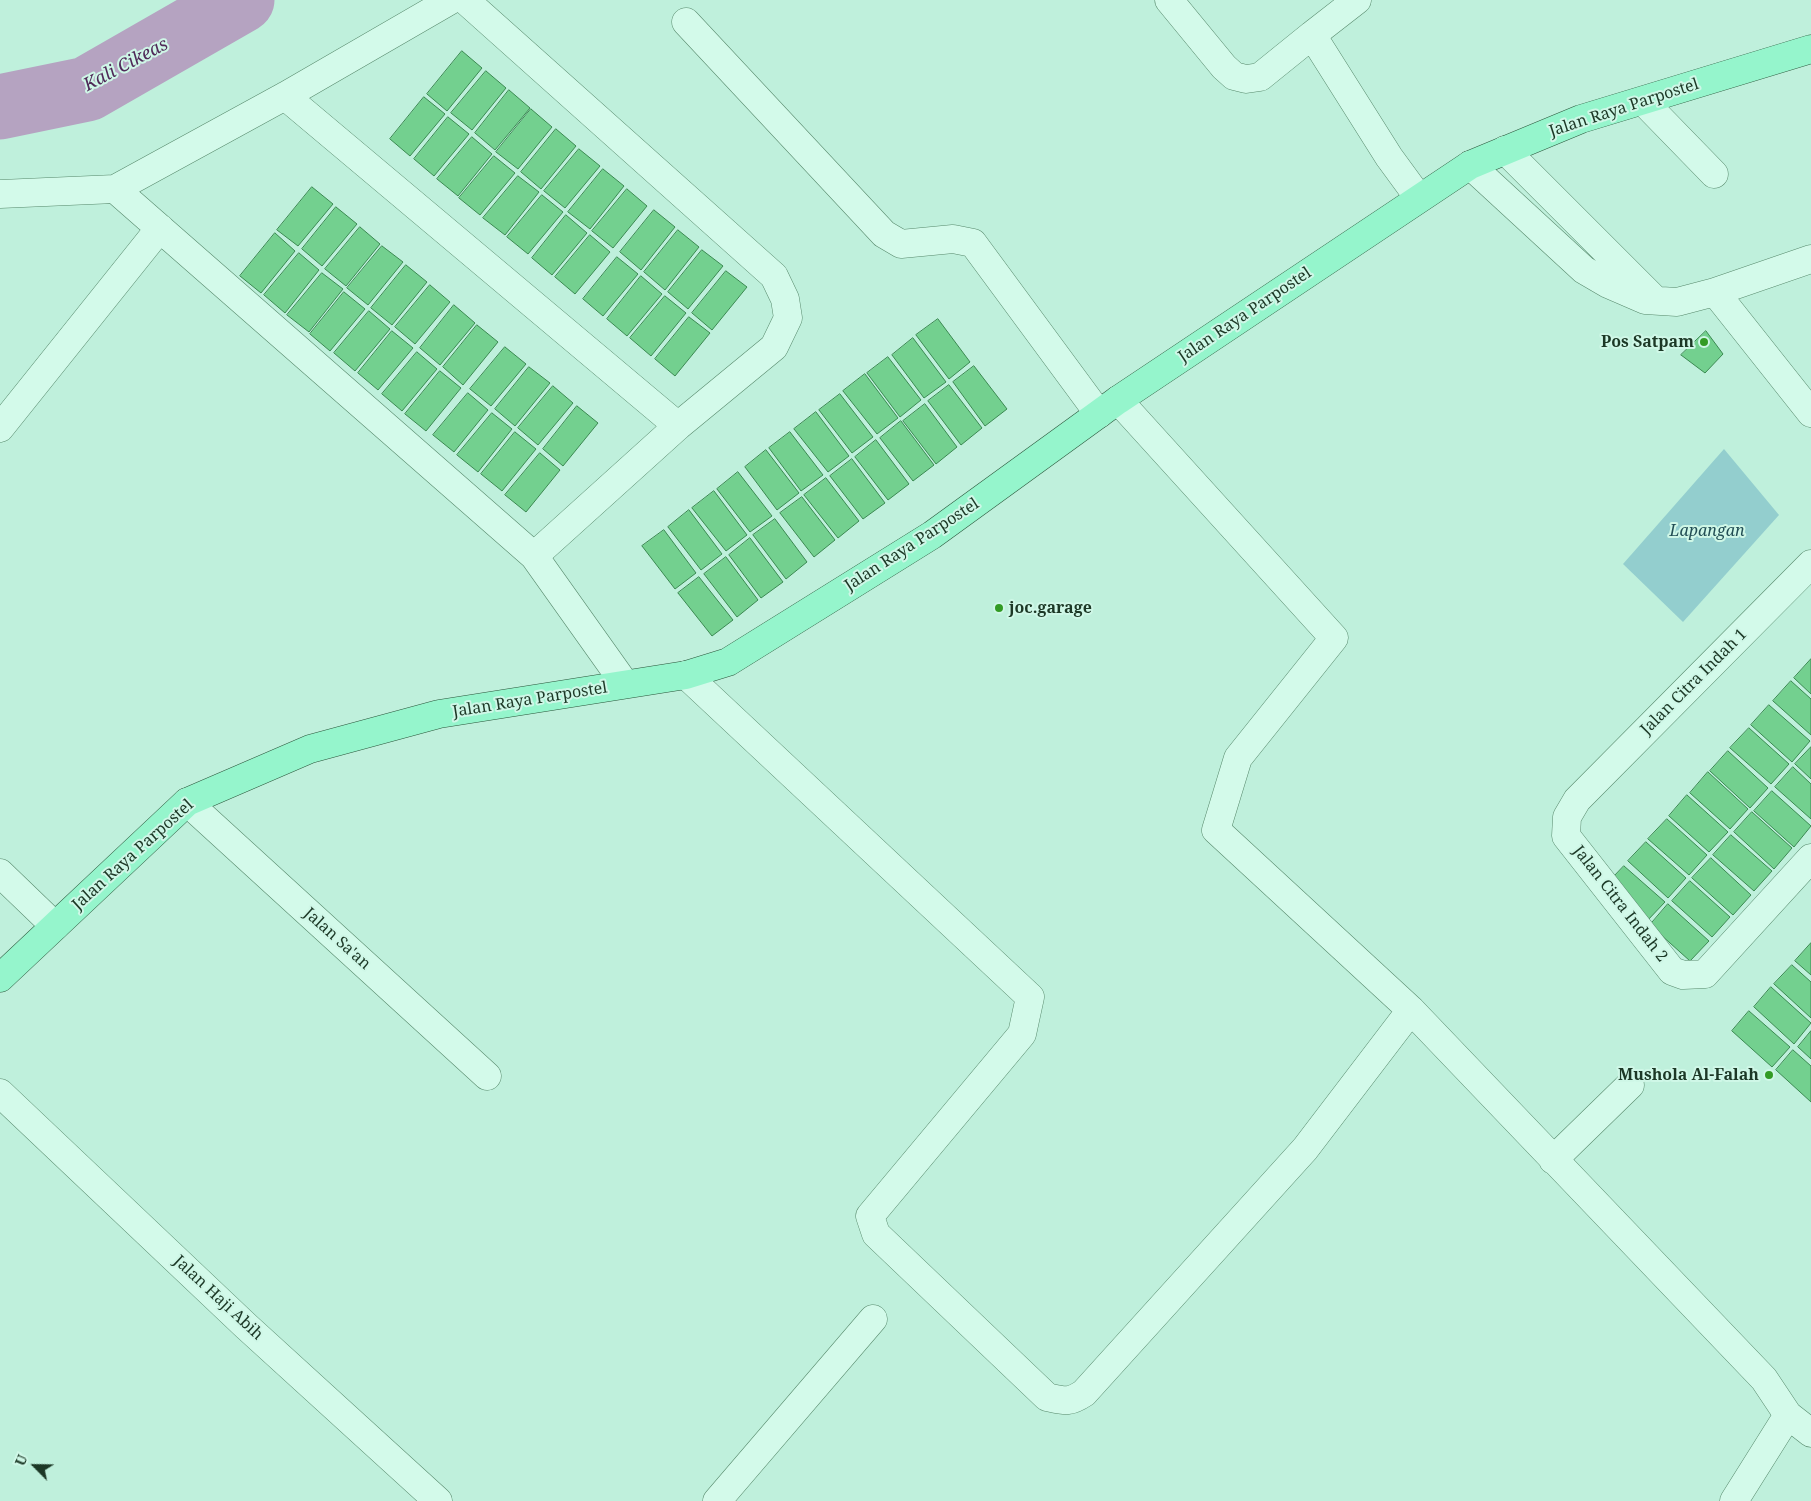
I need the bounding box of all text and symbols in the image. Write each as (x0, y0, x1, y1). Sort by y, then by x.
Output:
water label: Kali Cikeas (80, 34, 172, 96)
street label: Jalan Raya Parpostel (1547, 75, 1701, 141)
street label: Jalan Raya Parpostel (1175, 263, 1315, 367)
place label: Pos Satpam (1601, 332, 1694, 352)
marker: Pos Satpam (1698, 336, 1710, 348)
street label: Jalan Raya Parpostel (841, 494, 983, 596)
park label: Lapangan (1669, 521, 1745, 541)
place label: joc.garage (1009, 598, 1092, 618)
marker: joc.garage (993, 602, 1005, 614)
street label: Jalan Citra Indah 1 (1637, 625, 1751, 739)
street label: Jalan Raya Parpostel (451, 678, 609, 722)
street label: Jalan Raya Parpostel (69, 796, 197, 914)
street label: Jalan Citra Indah 2 (1569, 842, 1671, 966)
street label: Jalan Sa'an (300, 904, 374, 974)
place label: Mushola Al-Falah (1618, 1065, 1759, 1085)
marker: Mushola Al-Falah (1763, 1069, 1775, 1081)
street label: Jalan Haji Abih (169, 1252, 267, 1344)
north arrow (10, 1441, 60, 1491)
text: U (10, 1451, 32, 1468)

